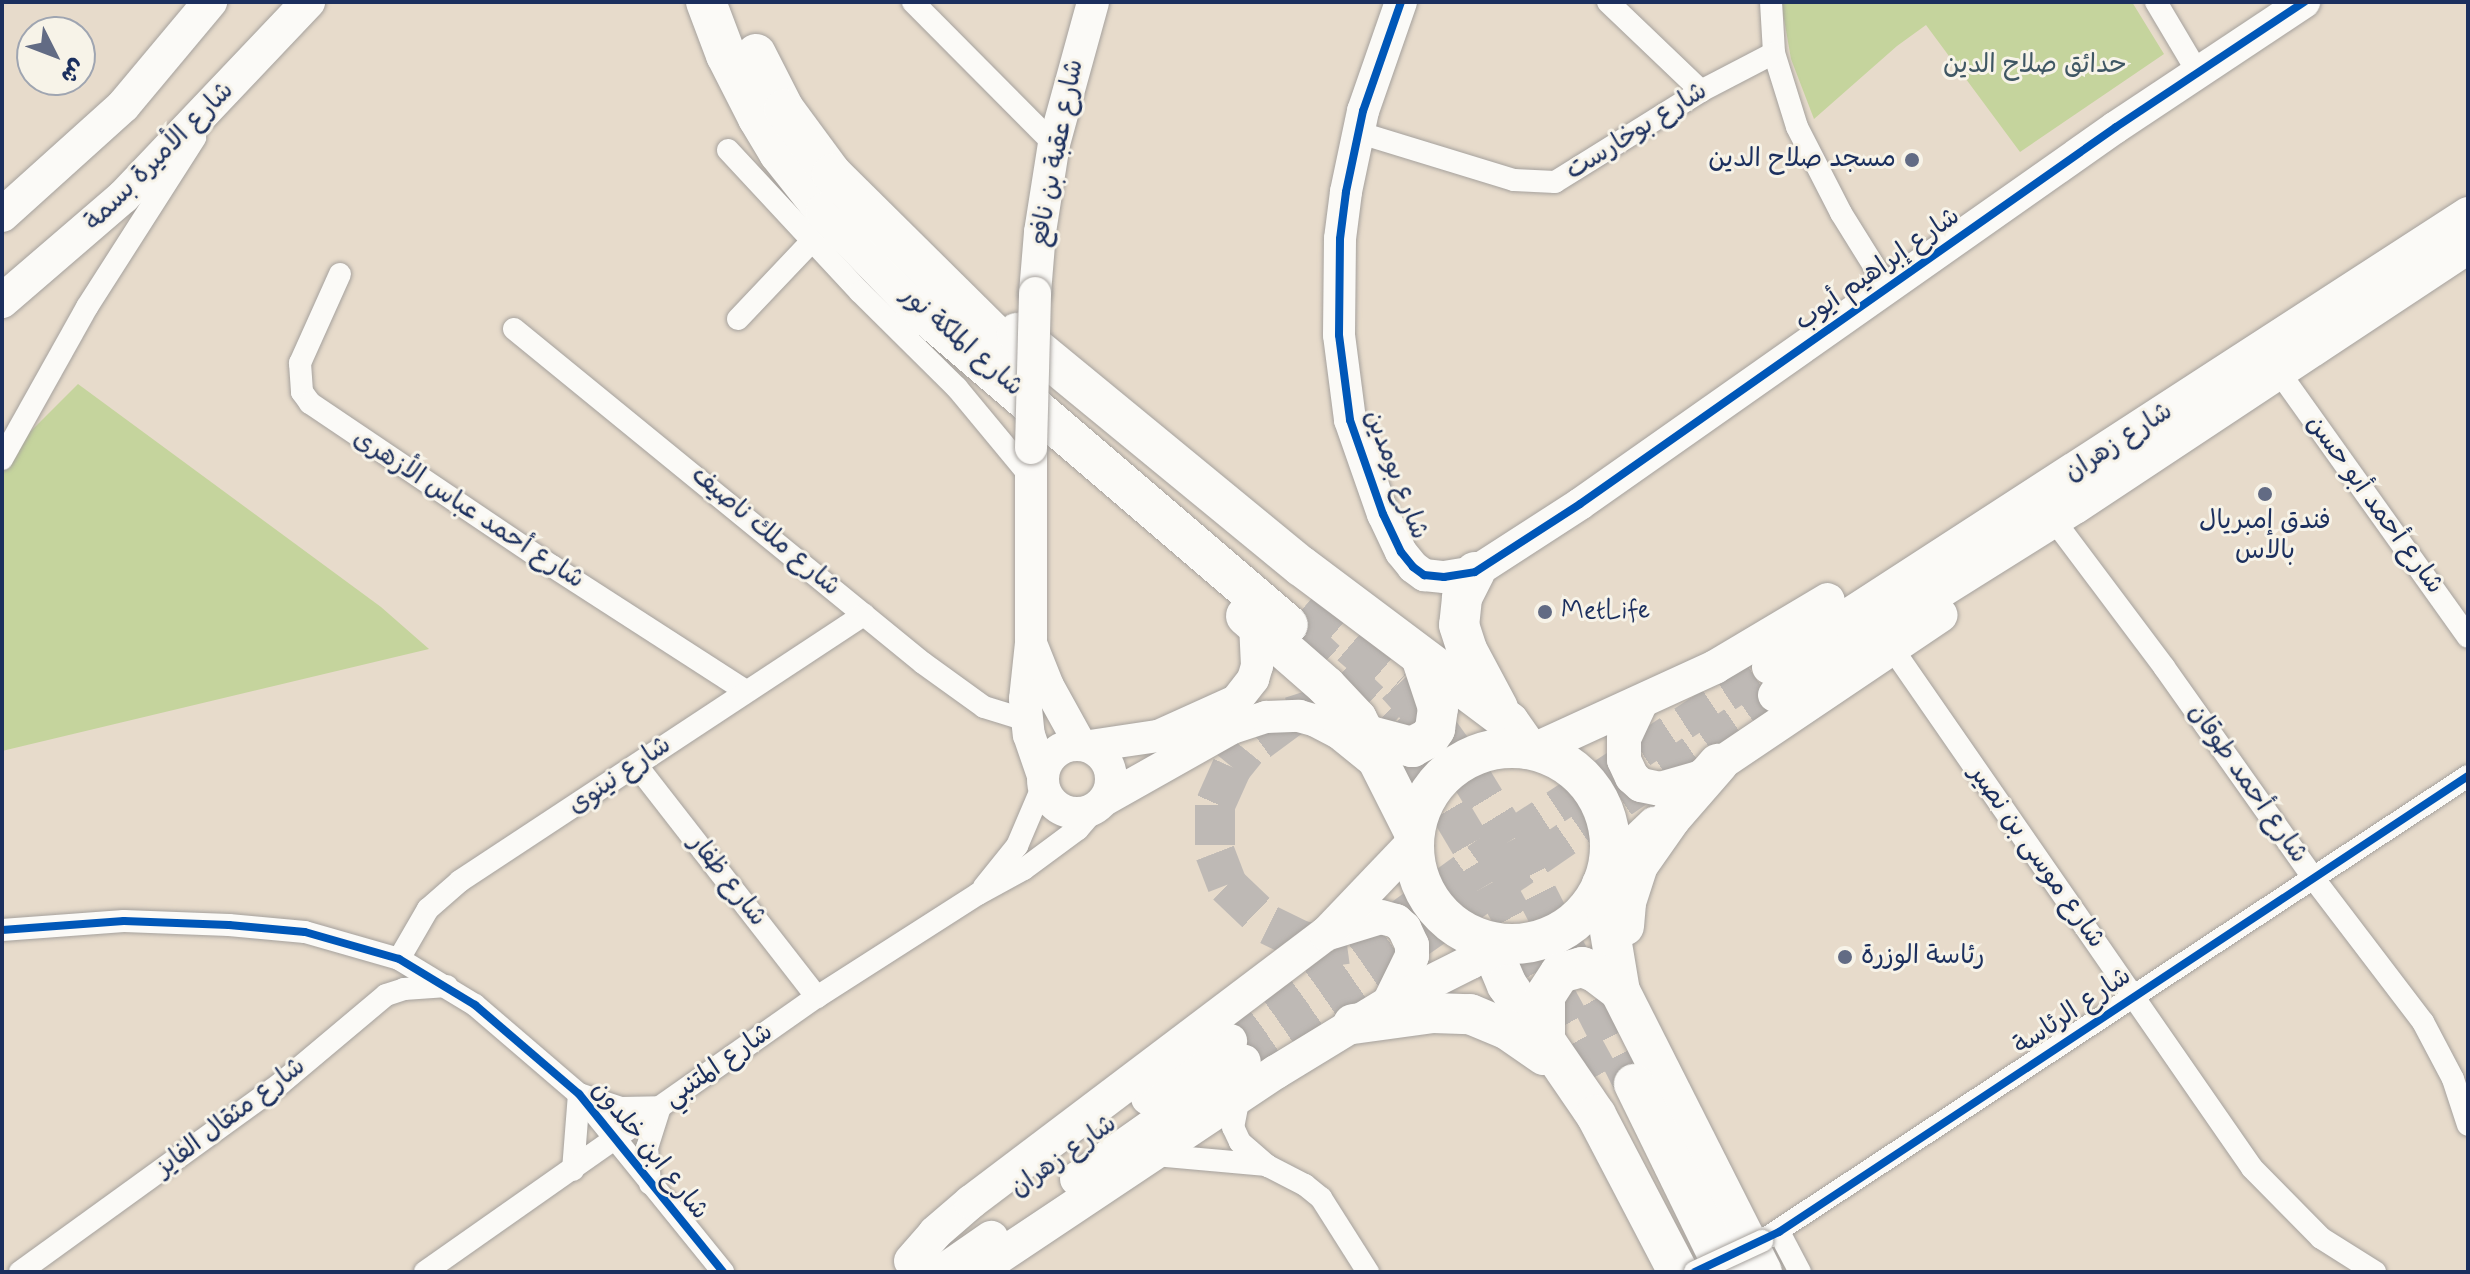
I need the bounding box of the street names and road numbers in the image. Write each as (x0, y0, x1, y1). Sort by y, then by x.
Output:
street label: شارع عقبة بن نافع (1025, 57, 1091, 249)
street label: شارع الأميرة بسمة (79, 76, 241, 238)
street label: شارع بوخارست (1561, 76, 1713, 188)
street label: شارع إبراهيم أيوب (1789, 202, 1967, 338)
street label: شارع الملكة نور (893, 280, 1029, 404)
street label: شارع زهران (2059, 397, 2179, 489)
street label: شارع بومدين (1356, 406, 1434, 544)
street label: شارع أحمد أبو حسن (2298, 409, 2450, 601)
street label: شارع أحمد عباس الأزهرى (347, 424, 589, 596)
street label: شارع ملك ناصيف (684, 460, 846, 604)
street label: شارع أحمد طوقان (2180, 698, 2314, 870)
street label: شارع نينوى (562, 730, 678, 822)
street label: شارع موسى بن نصير (1961, 759, 2111, 955)
street label: شارع ظفار (681, 829, 773, 933)
street label: شارع الرئاسة (2008, 961, 2138, 1063)
street label: شارع المتنبي (659, 1017, 779, 1115)
street label: شارع مثقال الفايز (150, 1051, 312, 1185)
street label: شارع ابن خلدون (584, 1075, 714, 1227)
street label: شارع زهران (1005, 1109, 1123, 1205)

